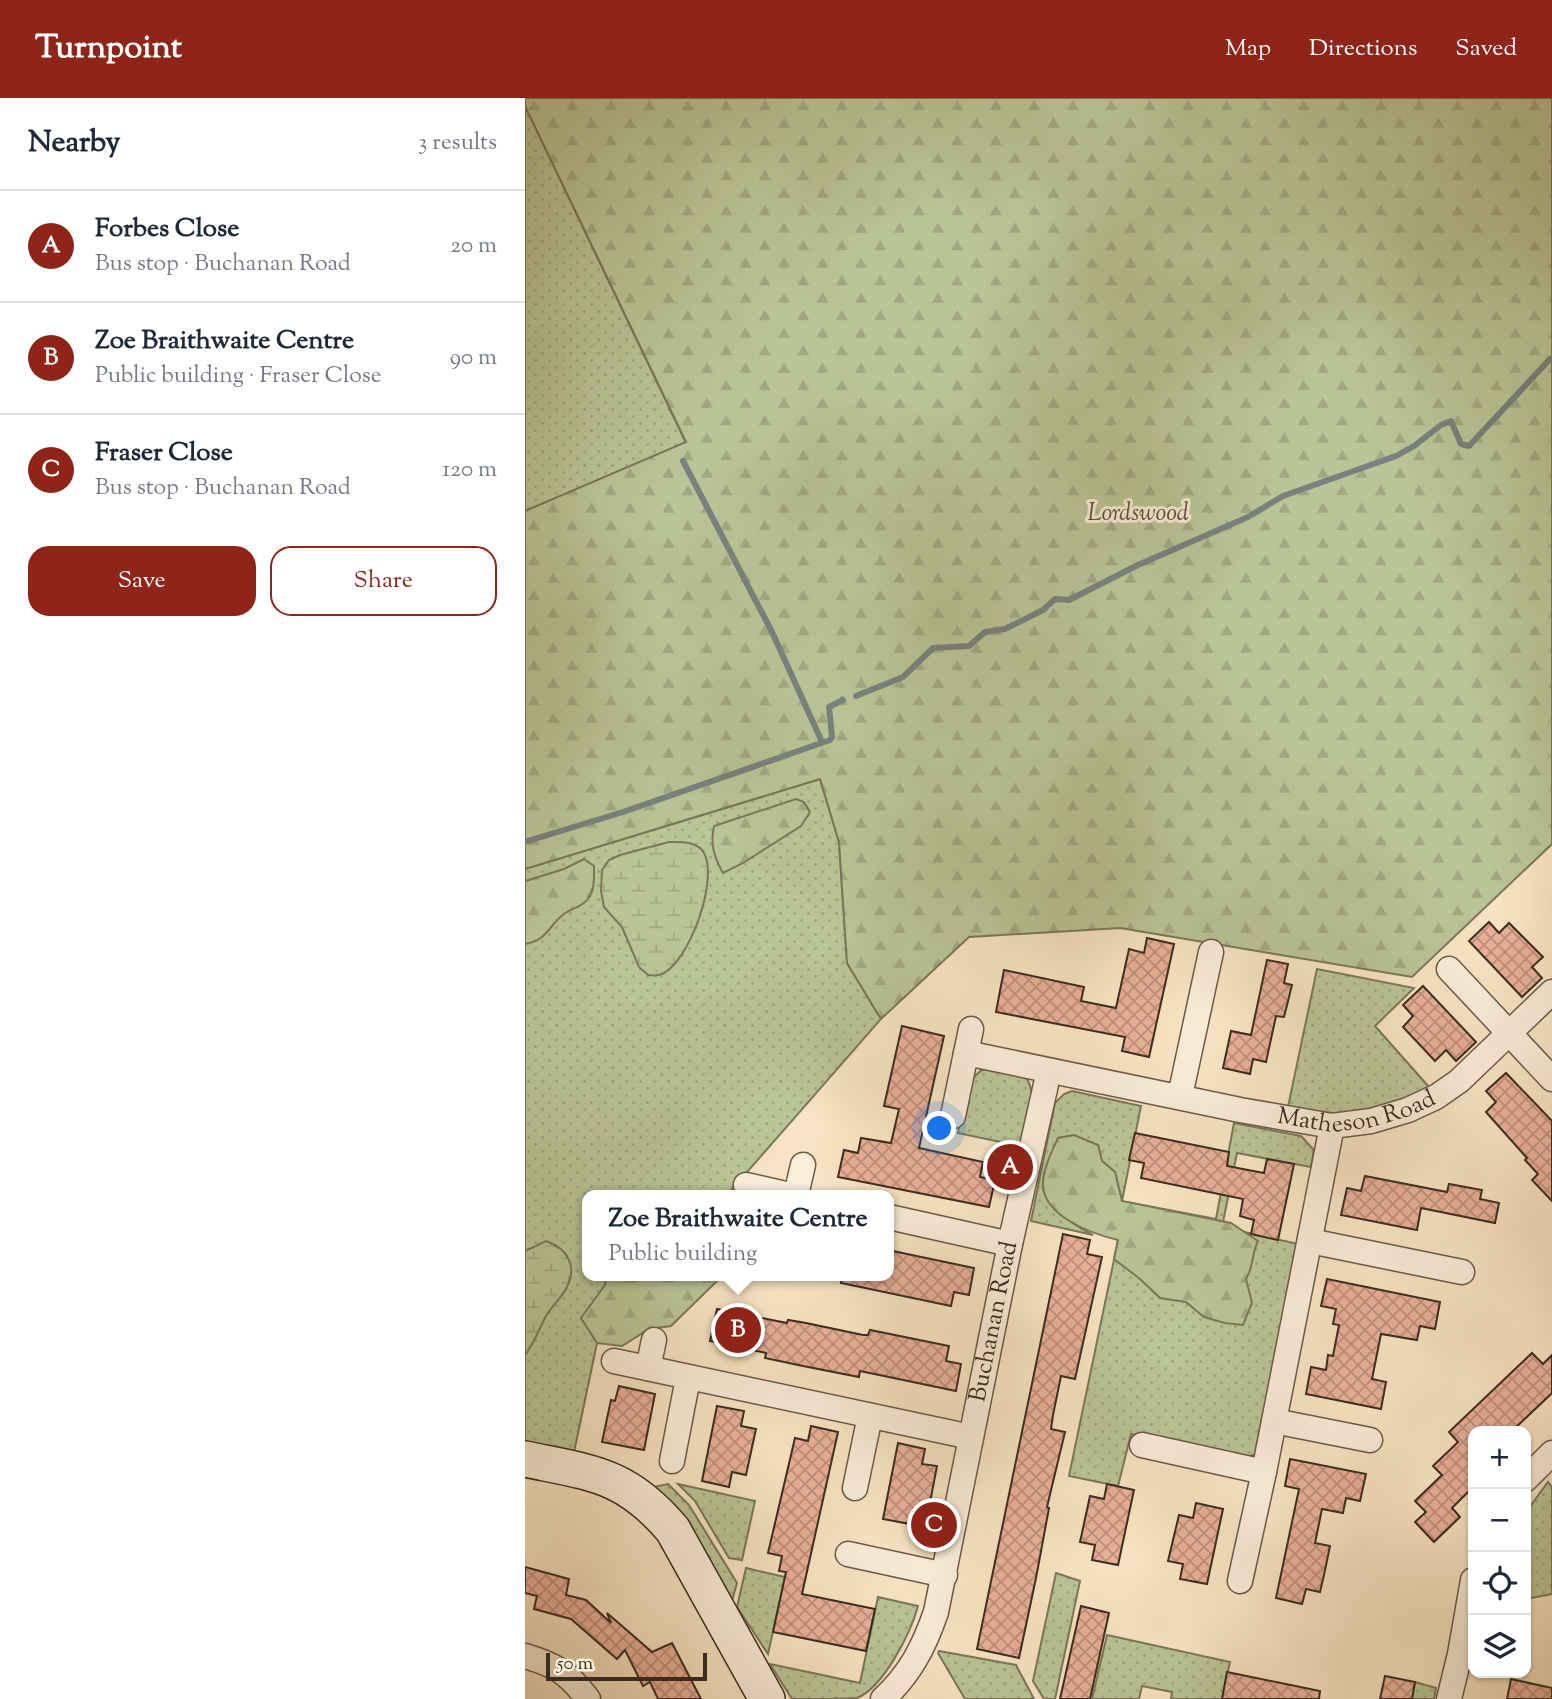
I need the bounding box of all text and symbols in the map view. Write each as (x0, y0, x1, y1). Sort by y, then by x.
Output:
text: Turnpoint (35, 25, 182, 73)
text: Map (1225, 32, 1271, 66)
text: Directions (1309, 32, 1417, 66)
text: Saved (1455, 32, 1517, 66)
text: Nearby (28, 122, 120, 165)
text: 3 results (418, 127, 497, 160)
text: Forbes Close (95, 211, 239, 248)
text: A (42, 230, 60, 263)
text: 20 m (450, 230, 497, 263)
text: Bus stop · Buchanan Road (95, 248, 351, 281)
text: Zoe Braithwaite Centre (95, 323, 354, 360)
text: B (44, 342, 58, 375)
text: 90 m (450, 342, 497, 375)
text: Public building · Fraser Close (95, 360, 382, 393)
text: Fraser Close (95, 435, 233, 472)
text: C (42, 454, 60, 487)
text: 120 m (442, 454, 497, 487)
text: Bus stop · Buchanan Road (95, 472, 351, 505)
park label: Lordswood (1087, 497, 1189, 531)
button: Save (28, 546, 256, 616)
button: Share (270, 546, 497, 616)
street label: Matheson Road (1275, 1082, 1442, 1143)
your location (922, 1111, 956, 1145)
pin: A (987, 1141, 1033, 1193)
popup (582, 1190, 894, 1281)
text: Zoe Braithwaite Centre (608, 1201, 868, 1238)
text: Public building (608, 1238, 757, 1271)
street label: Buchanan Road (962, 1238, 1027, 1405)
pin: B (715, 1304, 761, 1356)
map controls (1468, 1426, 1531, 1678)
button: + (1468, 1426, 1531, 1489)
button: − (1468, 1489, 1531, 1552)
pin: C (911, 1499, 957, 1551)
button: locate (1468, 1552, 1531, 1615)
button: layers (1468, 1615, 1531, 1678)
scale bar (546, 1650, 707, 1682)
text: 50 m (557, 1651, 593, 1678)

